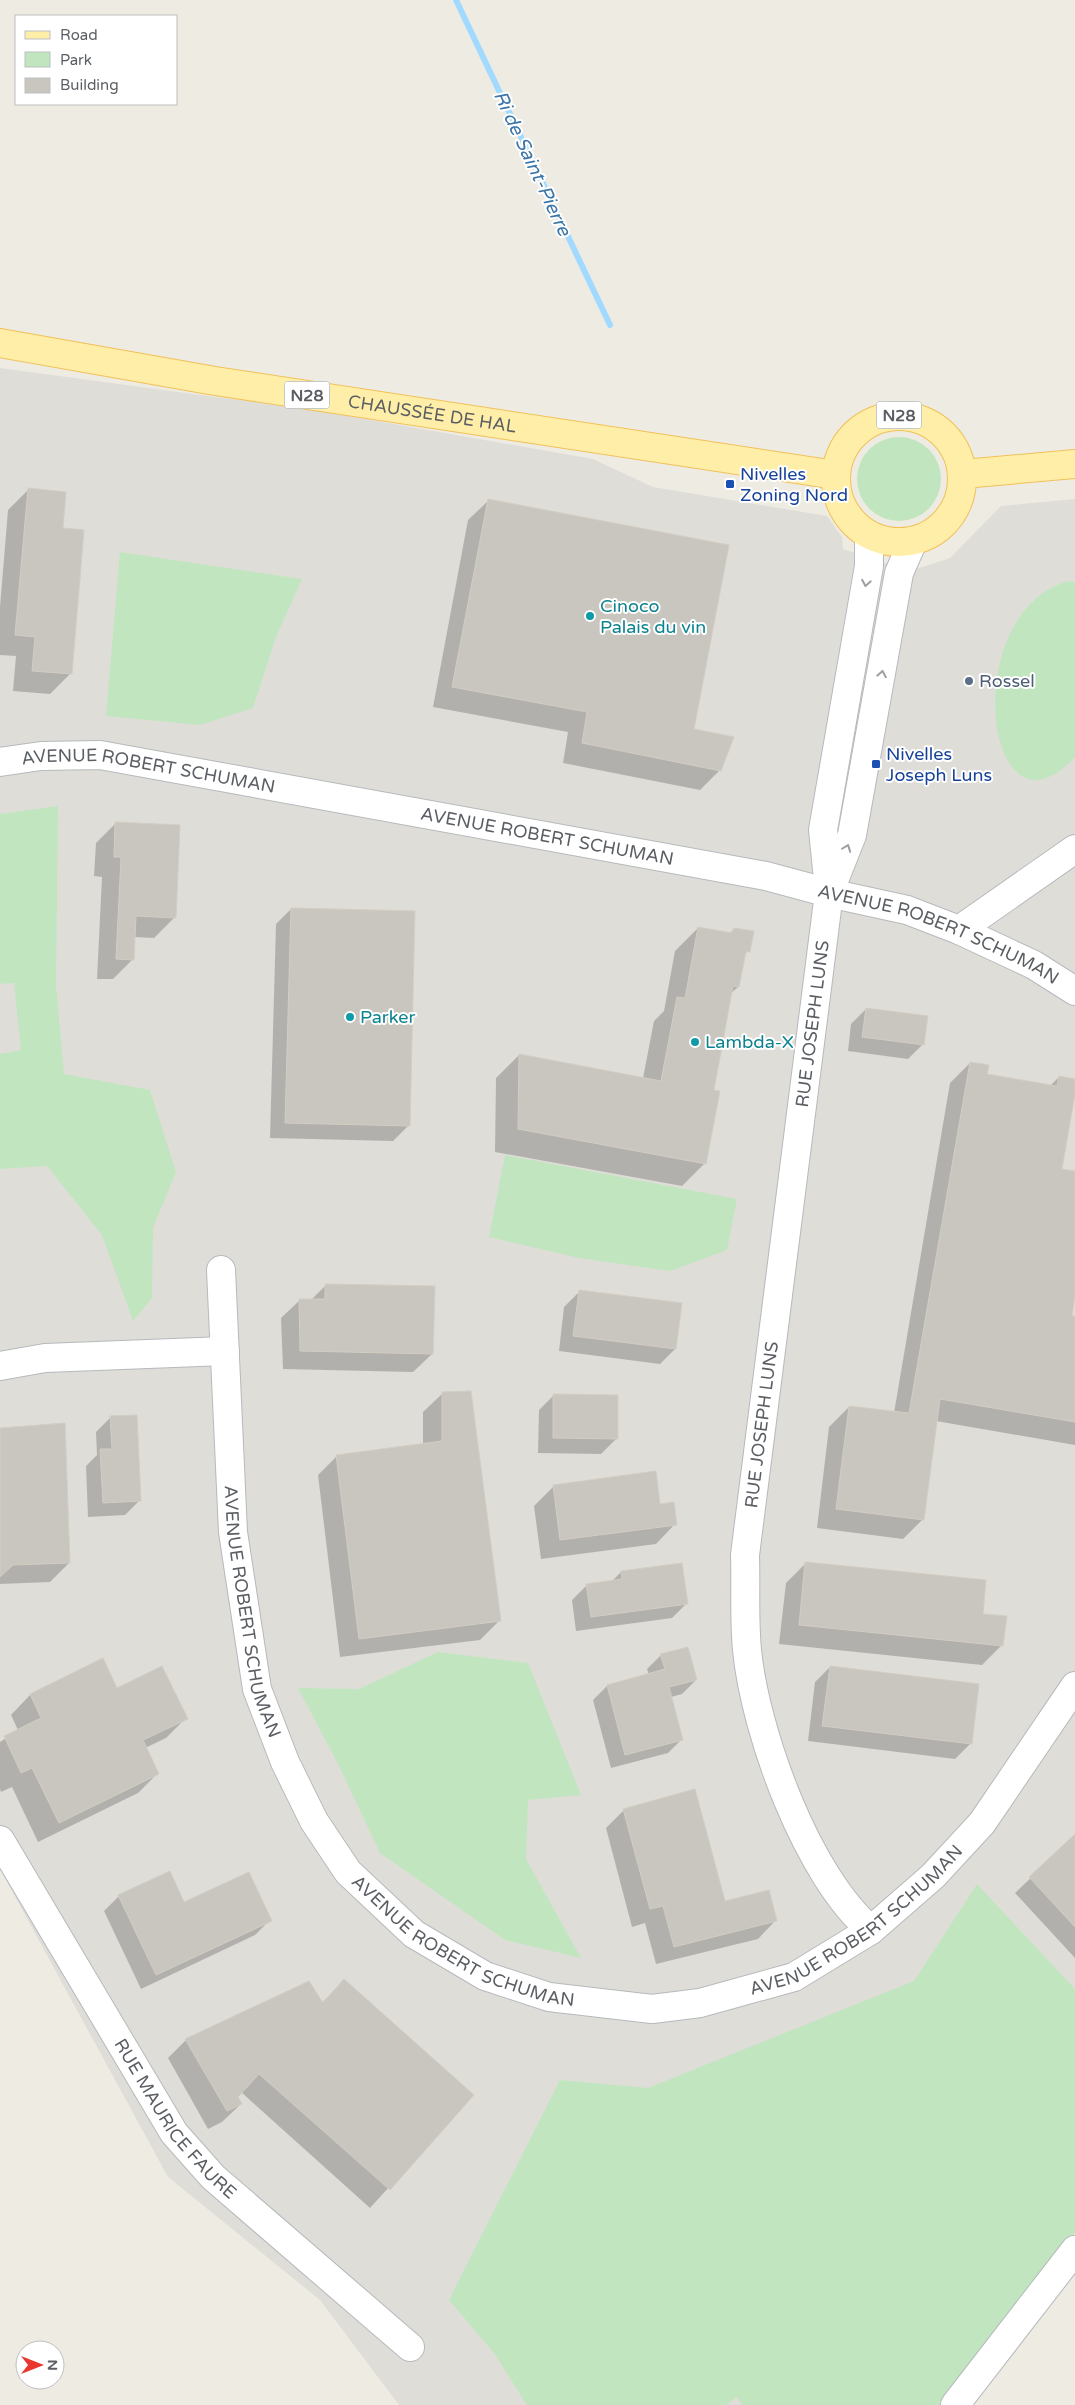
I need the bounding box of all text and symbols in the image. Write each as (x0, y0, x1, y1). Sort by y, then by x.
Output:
legend (15, 15, 178, 105)
text: Road (60, 26, 98, 44)
text: Park (60, 51, 92, 69)
text: Building (60, 76, 119, 94)
water label: Ri de Saint-Pierre (489, 87, 576, 241)
road number: N28 (284, 382, 330, 408)
street label: CHAUSSÉE DE HAL (347, 390, 518, 438)
road number: N28 (876, 402, 922, 428)
place label: Nivelles Zoning Nord (740, 463, 848, 506)
marker: Nivelles Zoning Nord (724, 478, 736, 490)
one-way arrow (862, 579, 872, 588)
place label: Cinoco Palais du vin (600, 595, 706, 638)
marker: Cinoco Palais du vin (584, 610, 596, 622)
one-way arrow (876, 669, 886, 678)
place label: Rossel (979, 670, 1035, 692)
marker: Rossel (963, 675, 975, 687)
place label: Nivelles Joseph Luns (886, 743, 992, 786)
street label: AVENUE ROBERT SCHUMAN (20, 744, 277, 798)
marker: Nivelles Joseph Luns (870, 758, 882, 770)
street label: AVENUE ROBERT SCHUMAN (419, 802, 676, 870)
one-way arrow (841, 844, 851, 852)
street label: AVENUE ROBERT SCHUMAN (815, 879, 1063, 989)
street label: RUE JOSEPH LUNS (791, 939, 834, 1109)
place label: Parker (360, 1006, 415, 1028)
marker: Parker (344, 1011, 356, 1023)
place label: Lambda-X (705, 1031, 794, 1053)
marker: Lambda-X (689, 1036, 701, 1048)
street label: RUE JOSEPH LUNS (740, 1340, 783, 1509)
street label: AVENUE ROBERT SCHUMAN (220, 1485, 286, 1741)
street label: AVENUE ROBERT SCHUMAN (747, 1840, 967, 2000)
street label: AVENUE ROBERT SCHUMAN (347, 1870, 576, 2011)
street label: RUE MAURICE FAURE (109, 2034, 241, 2203)
north arrow (15, 2340, 65, 2390)
text: N (44, 2359, 61, 2371)

